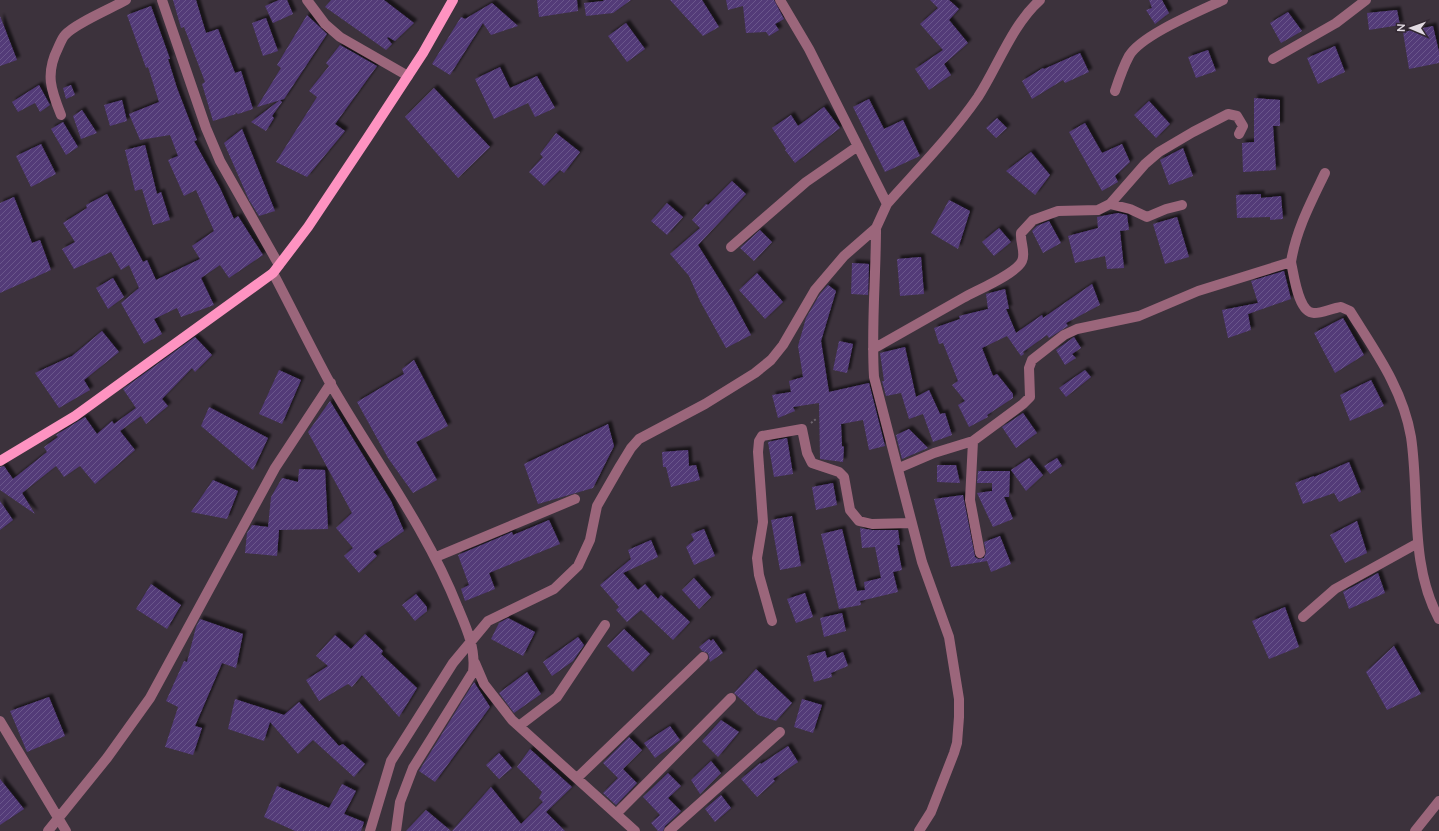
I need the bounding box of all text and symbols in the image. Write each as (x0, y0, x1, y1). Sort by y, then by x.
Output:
north arrow (1391, 8, 1431, 48)
text: N (1394, 23, 1409, 32)

